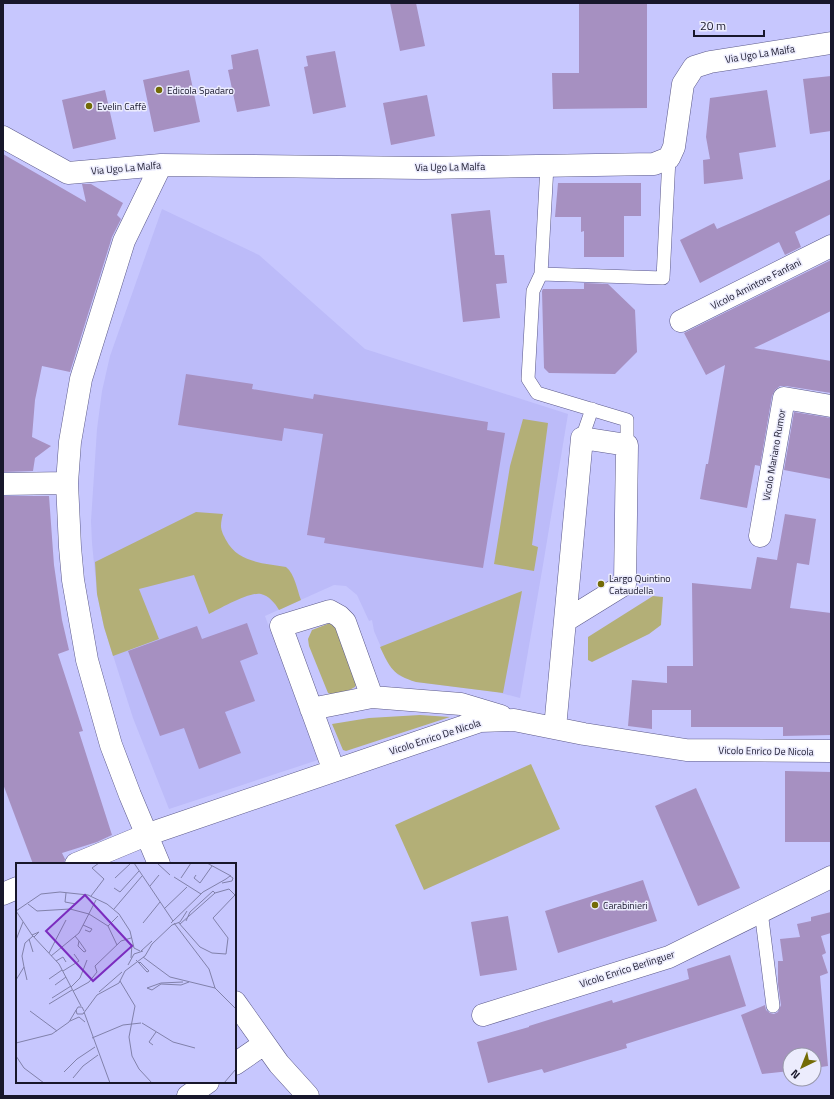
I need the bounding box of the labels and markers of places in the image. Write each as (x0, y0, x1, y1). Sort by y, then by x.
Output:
place label: Edicola Spadaro (167, 83, 234, 98)
marker: Edicola Spadaro (154, 85, 164, 95)
place label: Evelin Caffè (97, 99, 146, 114)
marker: Evelin Caffè (84, 101, 94, 111)
place label: Largo Quintino Cataudella (609, 571, 671, 598)
marker: Largo Quintino Cataudella (596, 579, 606, 589)
place label: Carabinieri (603, 898, 648, 913)
marker: Carabinieri (590, 900, 600, 910)

